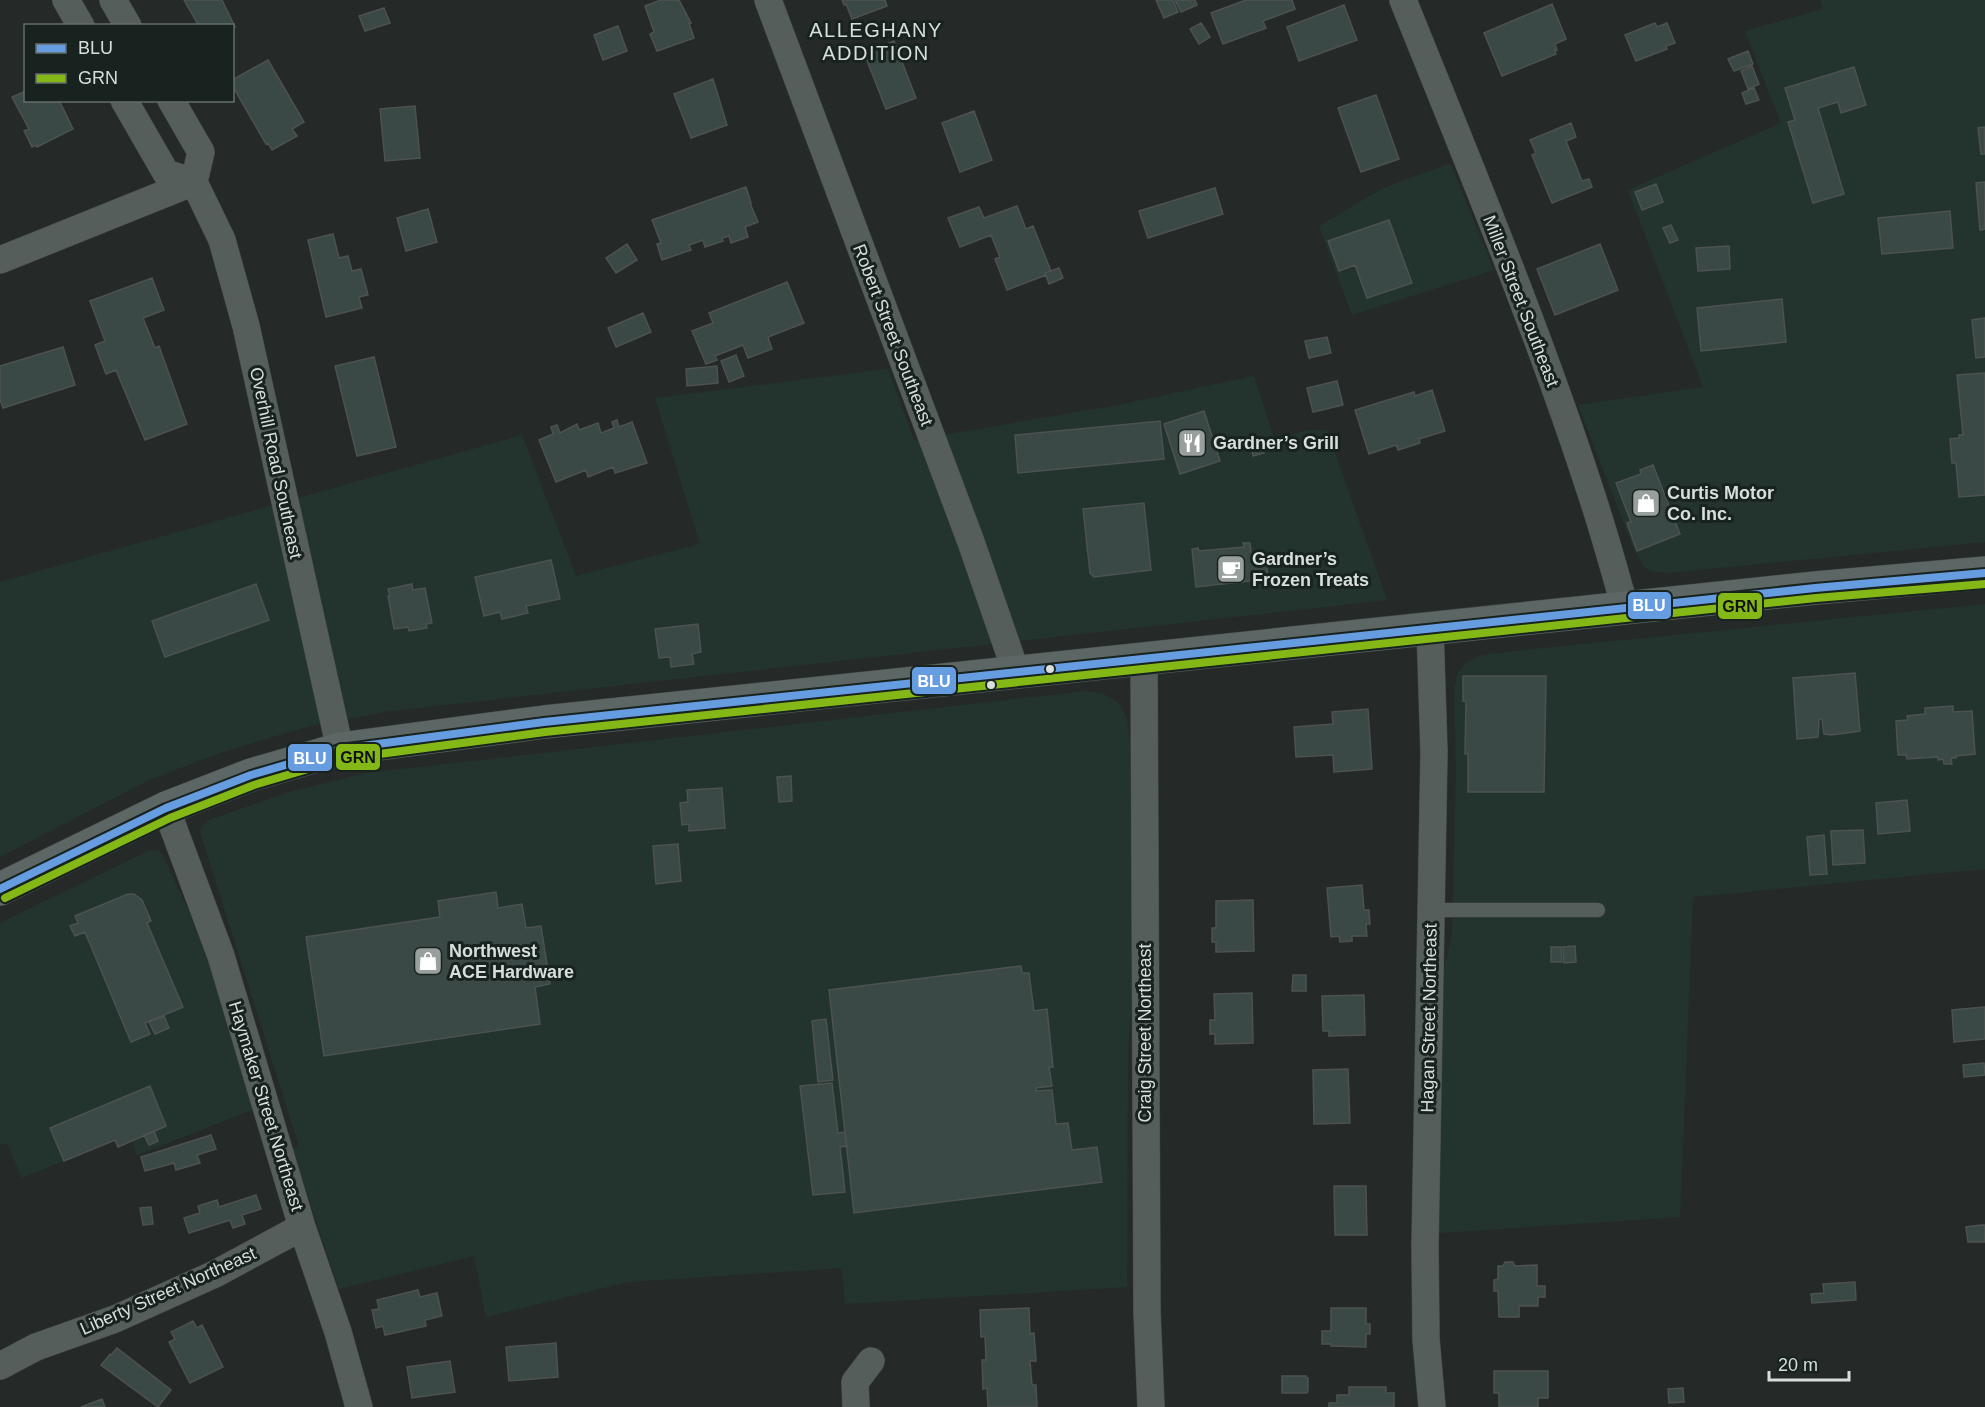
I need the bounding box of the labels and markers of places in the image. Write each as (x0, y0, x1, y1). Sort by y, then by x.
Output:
restaurant icon: Gardner’s Grill (1176, 427, 1208, 459)
place label: Gardner’s Grill (1213, 433, 1339, 453)
place label: Curtis Motor Co. Inc. (1667, 483, 1774, 524)
shop icon: Curtis Motor Co. Inc. (1630, 487, 1662, 519)
place label: Gardner’s Frozen Treats (1252, 549, 1369, 590)
cafe icon: Gardner’s Frozen Treats (1215, 553, 1247, 585)
unlabelled marker (1044, 663, 1056, 675)
unlabelled marker (985, 679, 997, 691)
place label: Northwest ACE Hardware (449, 941, 574, 982)
shop icon: Northwest ACE Hardware (412, 945, 444, 977)

